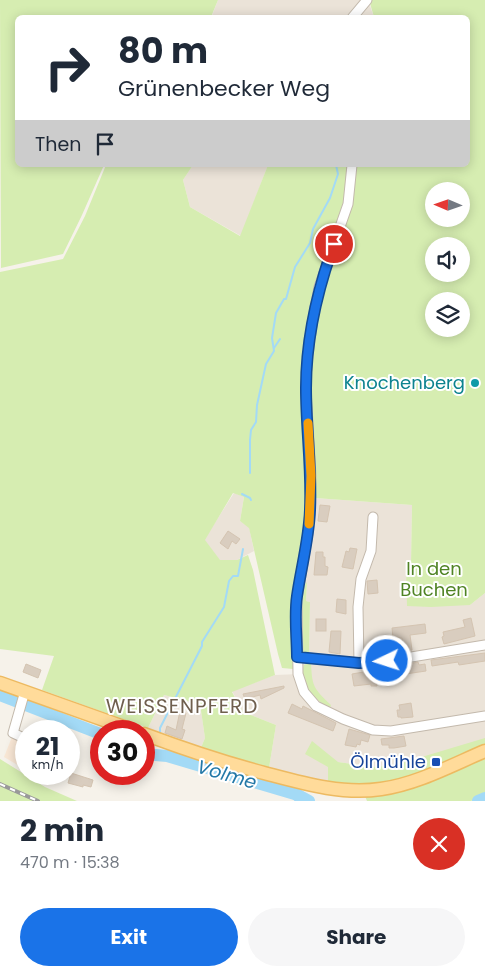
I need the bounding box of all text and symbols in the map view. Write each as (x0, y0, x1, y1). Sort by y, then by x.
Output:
text: 80 m (118, 26, 208, 75)
icon: right (35, 35, 100, 100)
text: Grünenbecker Weg (118, 73, 330, 104)
icon: arrive (91, 130, 119, 158)
text: Then (35, 131, 81, 158)
north arrow (425, 182, 470, 228)
map controls (425, 182, 470, 337)
pin (313, 223, 355, 265)
icon: arrive (320, 230, 348, 258)
button: sound (425, 237, 470, 282)
button: layers (425, 292, 470, 337)
place label: Knochenberg (344, 370, 465, 395)
marker: Knochenberg (469, 377, 481, 389)
park label: In den Buchen (400, 556, 468, 602)
position arrow (360, 634, 412, 686)
district label: WEISSENPFERD (106, 692, 258, 720)
speed limit sign: 30 (90, 720, 155, 785)
text: 21 (36, 729, 59, 764)
place label: Ölmühle (350, 749, 426, 774)
water label: Volme (194, 753, 260, 796)
text: km/h (32, 756, 63, 773)
marker: Ölmühle (430, 756, 442, 768)
text: 2 min (20, 809, 104, 852)
button: close (413, 818, 465, 870)
text: 470 m · 15:38 (20, 851, 120, 874)
button: Exit (20, 908, 238, 966)
button: Share (248, 908, 465, 966)

